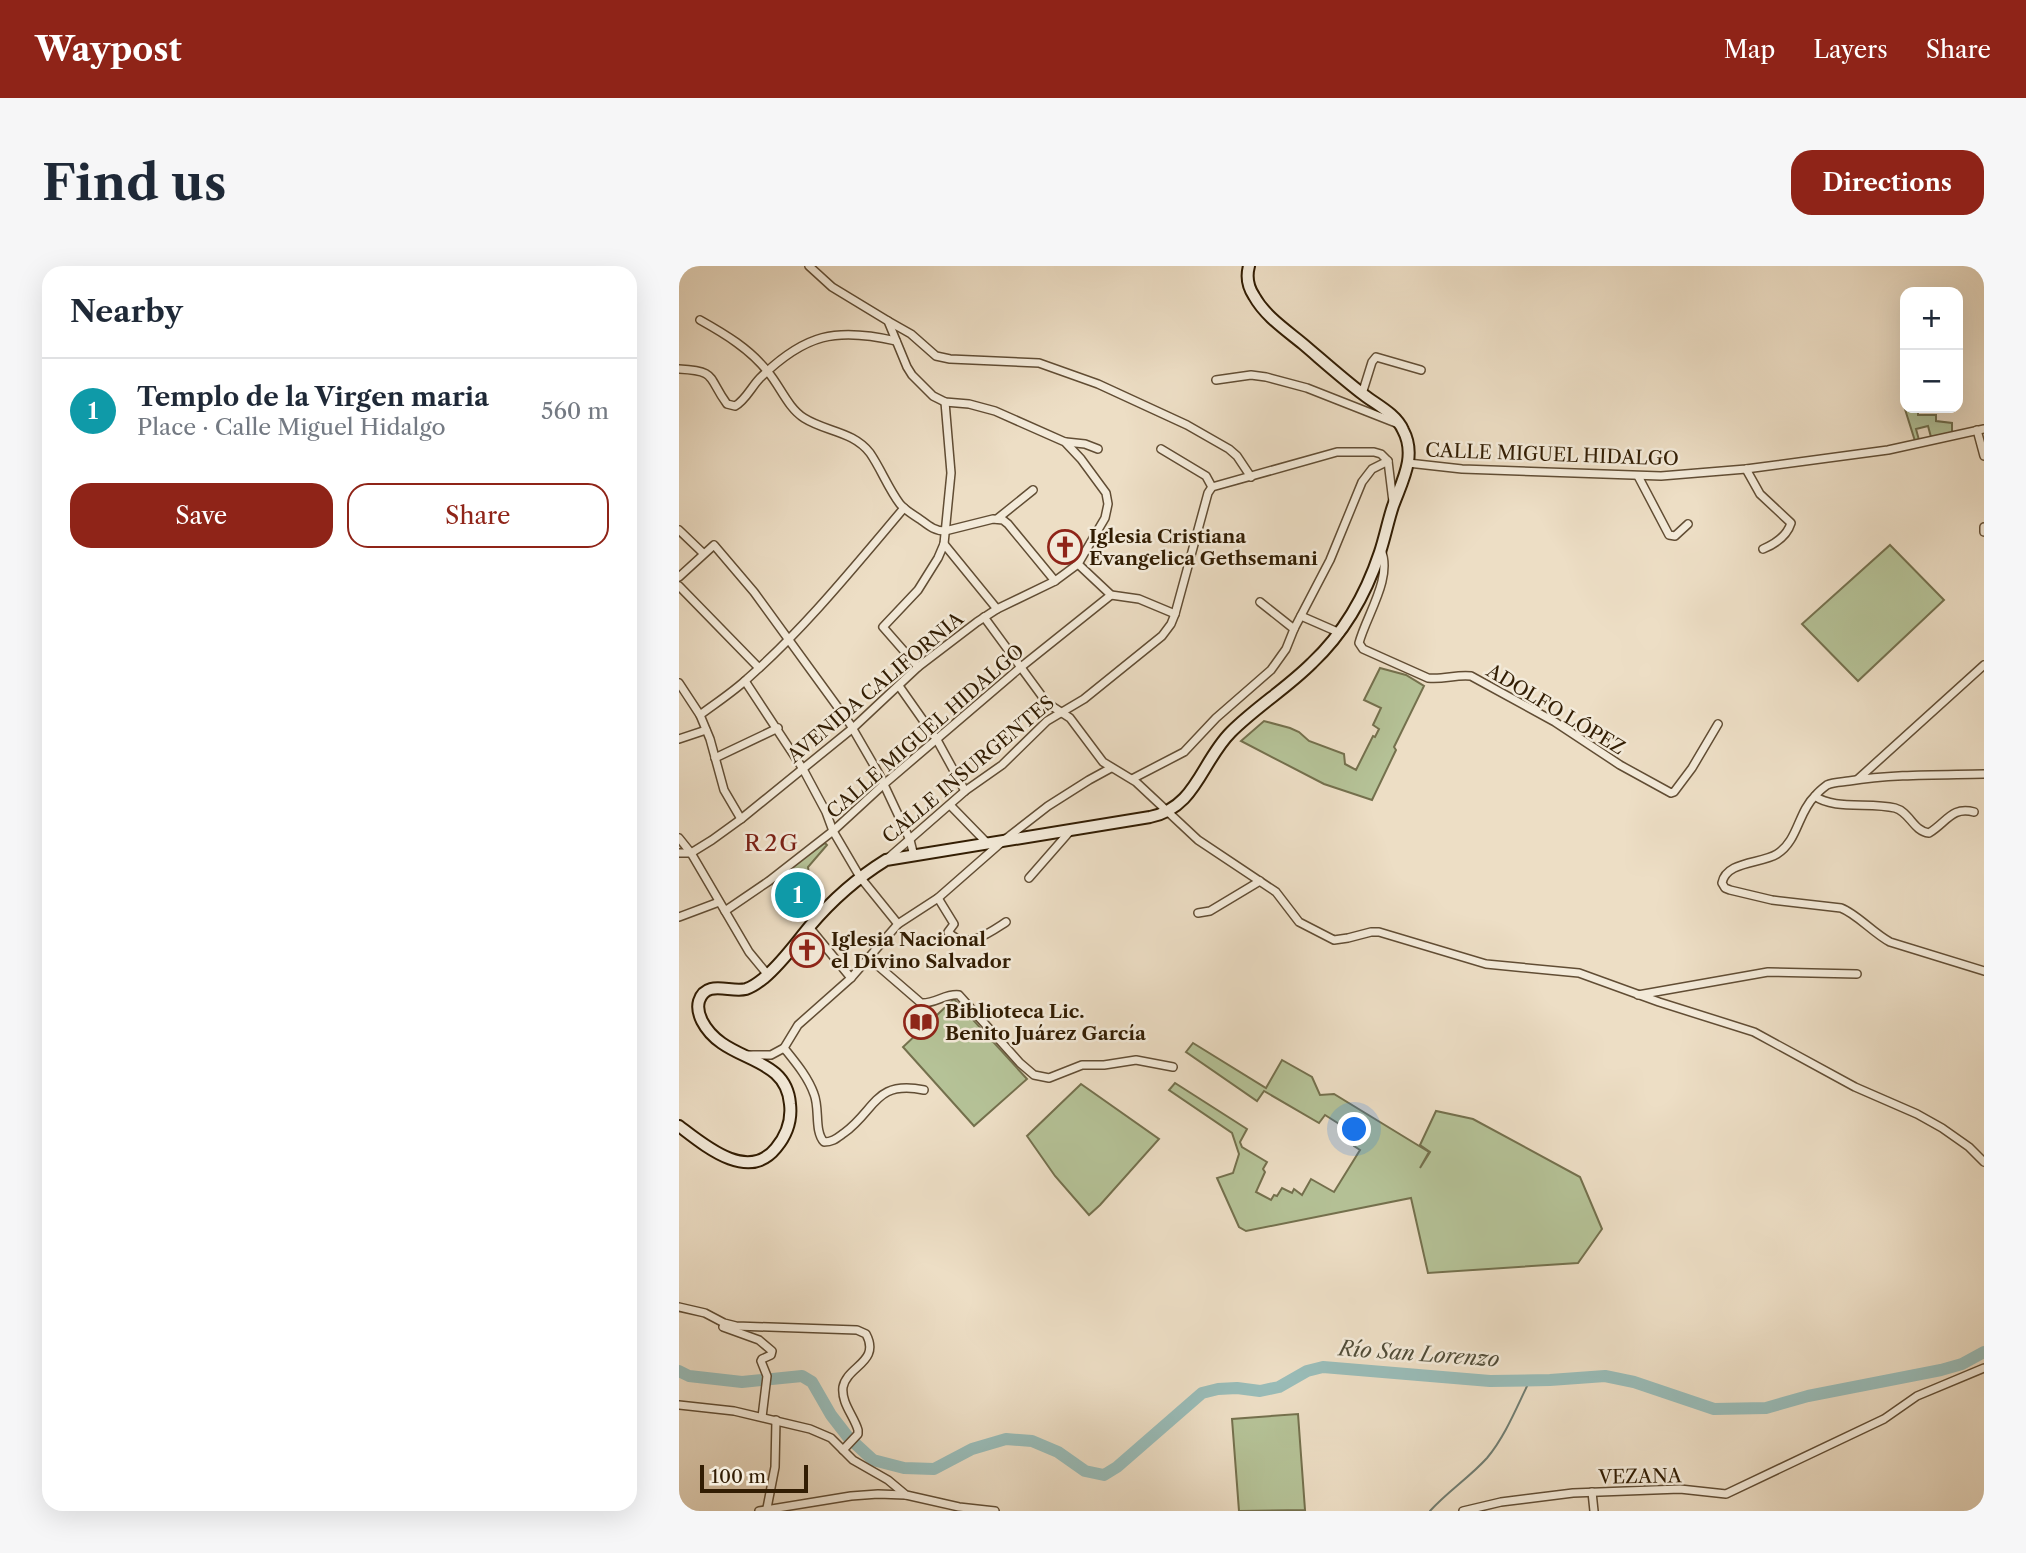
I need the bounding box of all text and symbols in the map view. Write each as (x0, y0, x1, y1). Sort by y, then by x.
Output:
text: Waypost (35, 29, 182, 70)
text: Map (1724, 35, 1775, 64)
text: Layers (1813, 35, 1888, 64)
text: Share (1926, 35, 1991, 64)
button: Directions (1791, 150, 1984, 215)
text: Find us (42, 152, 226, 213)
map controls (1900, 287, 1963, 413)
button: + (1900, 287, 1963, 350)
text: Nearby (70, 293, 183, 330)
button: − (1900, 350, 1963, 413)
text: Templo de la Virgen maria (137, 381, 489, 413)
text: 1 (88, 397, 98, 425)
text: 560 m (541, 397, 609, 425)
text: Place · Calle Miguel Hidalgo (137, 413, 446, 441)
street label: CALLE MIGUEL HIDALGO (1425, 439, 1679, 470)
button: Save (70, 483, 333, 548)
button: Share (347, 483, 609, 548)
place label: Iglesia Cristiana Evangelica Gethsemani (1089, 525, 1318, 570)
church icon: Iglesia Cristiana Evangelica Gethsemani (1046, 528, 1084, 566)
street label: AVENIDA CALIFORNIA (782, 606, 969, 768)
street label: CALLE MIGUEL HIDALGO (822, 639, 1029, 823)
street label: ADOLFO LÓPEZ (1482, 659, 1629, 760)
street label: CALLE INSURGENTES (878, 691, 1059, 848)
district label: R2G (744, 829, 800, 857)
pin: 1 (775, 869, 821, 921)
place label: Iglesia Nacional el Divino Salvador (831, 928, 1012, 973)
church icon: Iglesia Nacional el Divino Salvador (788, 931, 826, 969)
place label: Biblioteca Lic. Benito Juárez García (945, 1000, 1147, 1045)
library icon: Biblioteca Lic. Benito Juárez García (902, 1003, 940, 1041)
your location (1337, 1112, 1371, 1146)
water label: Río San Lorenzo (1336, 1335, 1501, 1372)
scale bar (700, 1462, 809, 1494)
street label: VEZANA (1597, 1464, 1683, 1489)
text: 100 m (711, 1465, 766, 1488)

